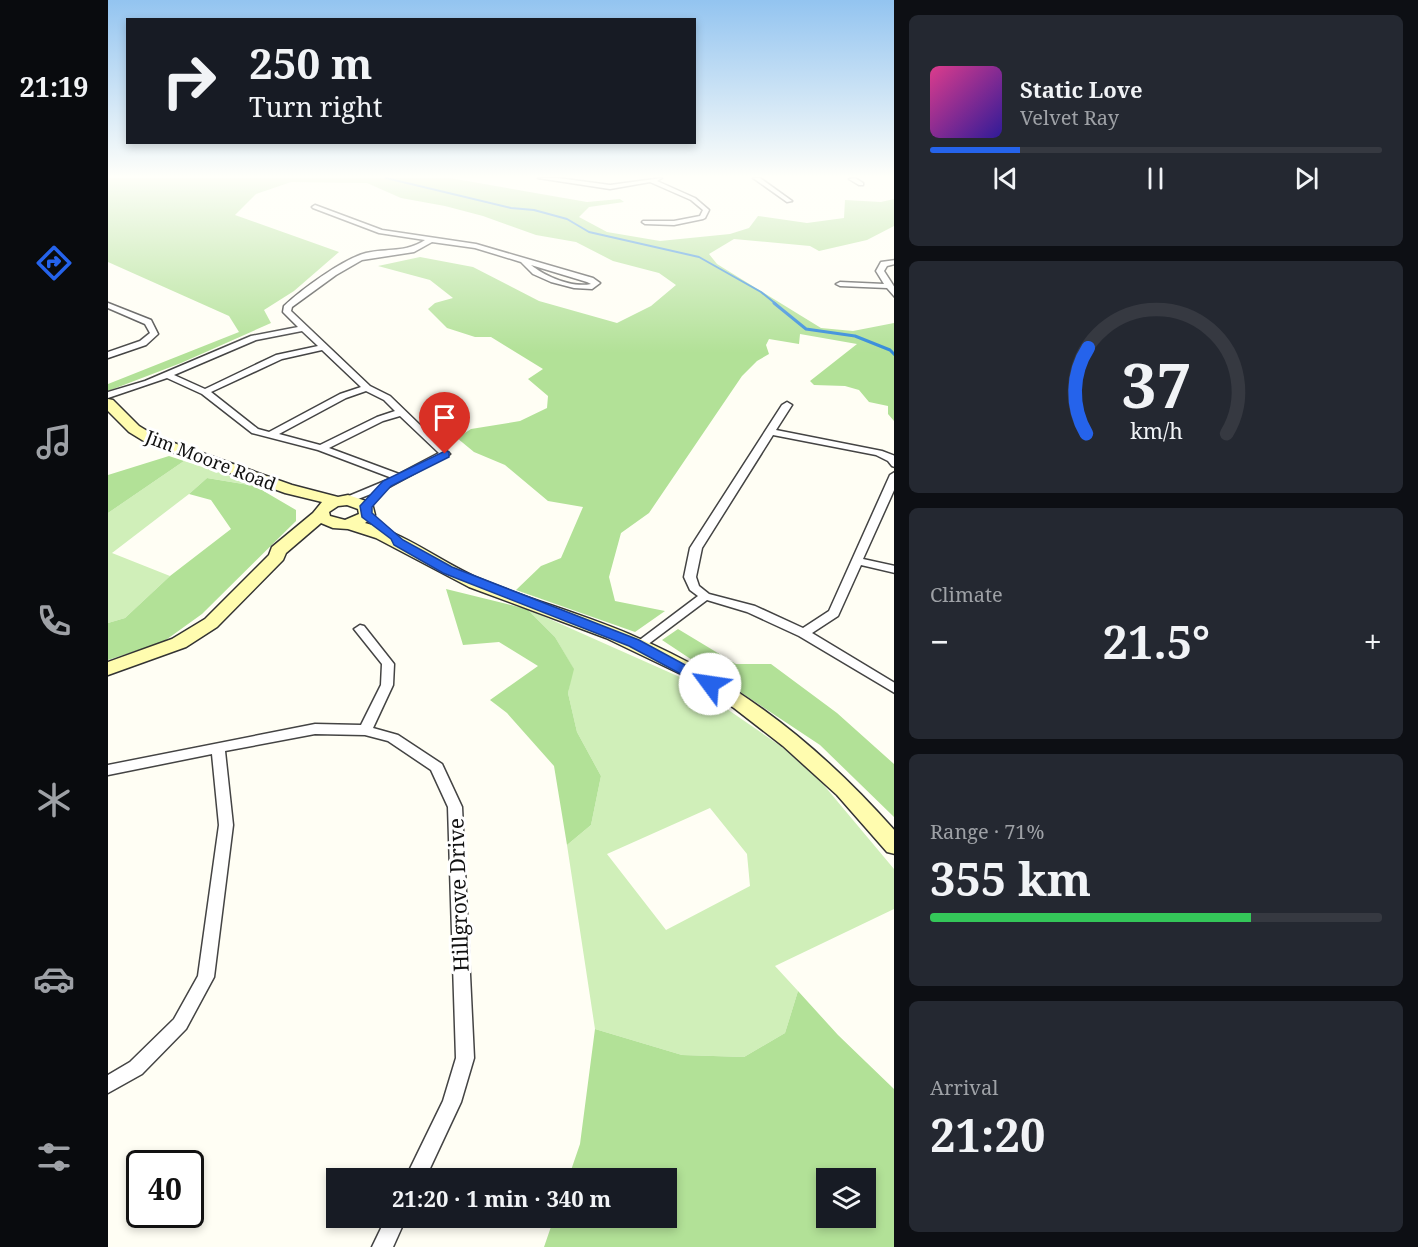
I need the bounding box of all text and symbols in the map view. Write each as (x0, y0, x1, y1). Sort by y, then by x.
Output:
text: 250 m (249, 34, 373, 91)
icon: right (150, 42, 228, 120)
text: 21:19 (19, 68, 89, 105)
text: Static Love (1020, 74, 1143, 104)
text: Turn right (249, 88, 382, 125)
text: Velvet Ray (1020, 104, 1119, 131)
icon: previous (989, 162, 1022, 195)
icon: pause (1139, 162, 1172, 195)
icon: next (1290, 162, 1323, 195)
icon: directions (33, 242, 75, 284)
text: 37 (1121, 341, 1191, 426)
pin (419, 392, 470, 454)
icon: arrive (428, 401, 461, 434)
text: km/h (1130, 417, 1183, 446)
icon: music (33, 421, 75, 463)
street label: Jim Moore Road (141, 424, 280, 496)
text: Climate (930, 581, 1003, 608)
icon: phone (33, 600, 75, 642)
text: 21.5° (1103, 611, 1210, 672)
text: − (930, 619, 949, 664)
text: + (1364, 619, 1382, 664)
position arrow (678, 652, 742, 716)
icon: climate (33, 779, 75, 821)
street label: Hillgrove Drive (441, 818, 475, 972)
text: Range · 71% (930, 818, 1044, 845)
text: 355 km (930, 848, 1091, 909)
icon: car (33, 958, 75, 1000)
text: Arrival (930, 1074, 998, 1101)
text: 21:20 (930, 1104, 1045, 1165)
icon: filters (33, 1136, 75, 1178)
speed limit sign: 40 (126, 1150, 204, 1228)
map controls (816, 1168, 876, 1228)
button: layers (816, 1168, 876, 1228)
text: 21:20 · 1 min · 340 m (392, 1183, 611, 1213)

